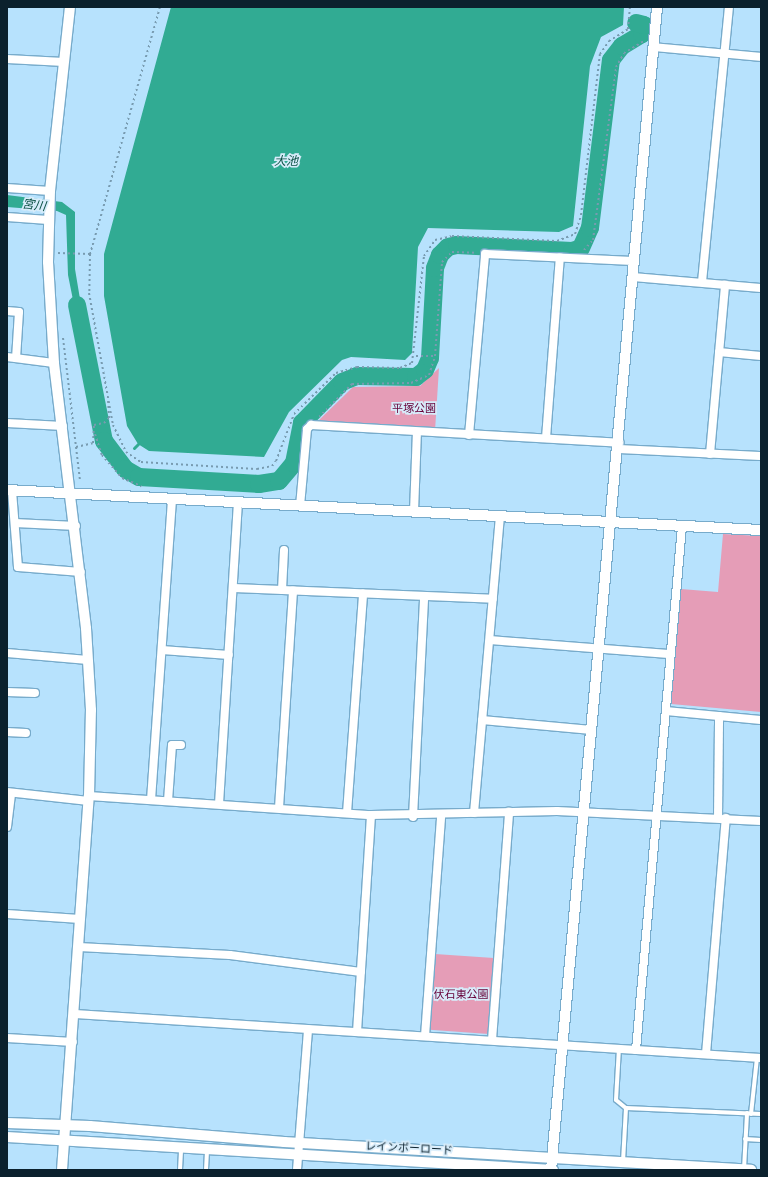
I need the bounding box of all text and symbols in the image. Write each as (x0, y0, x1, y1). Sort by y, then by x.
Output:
water label: 大池 (274, 155, 298, 169)
water label: 宮川 (21, 197, 47, 215)
park label: 平塚公園 (392, 401, 436, 415)
park label: 伏石東公園 (434, 987, 488, 1001)
street label: レインボーロード (365, 1139, 453, 1157)

